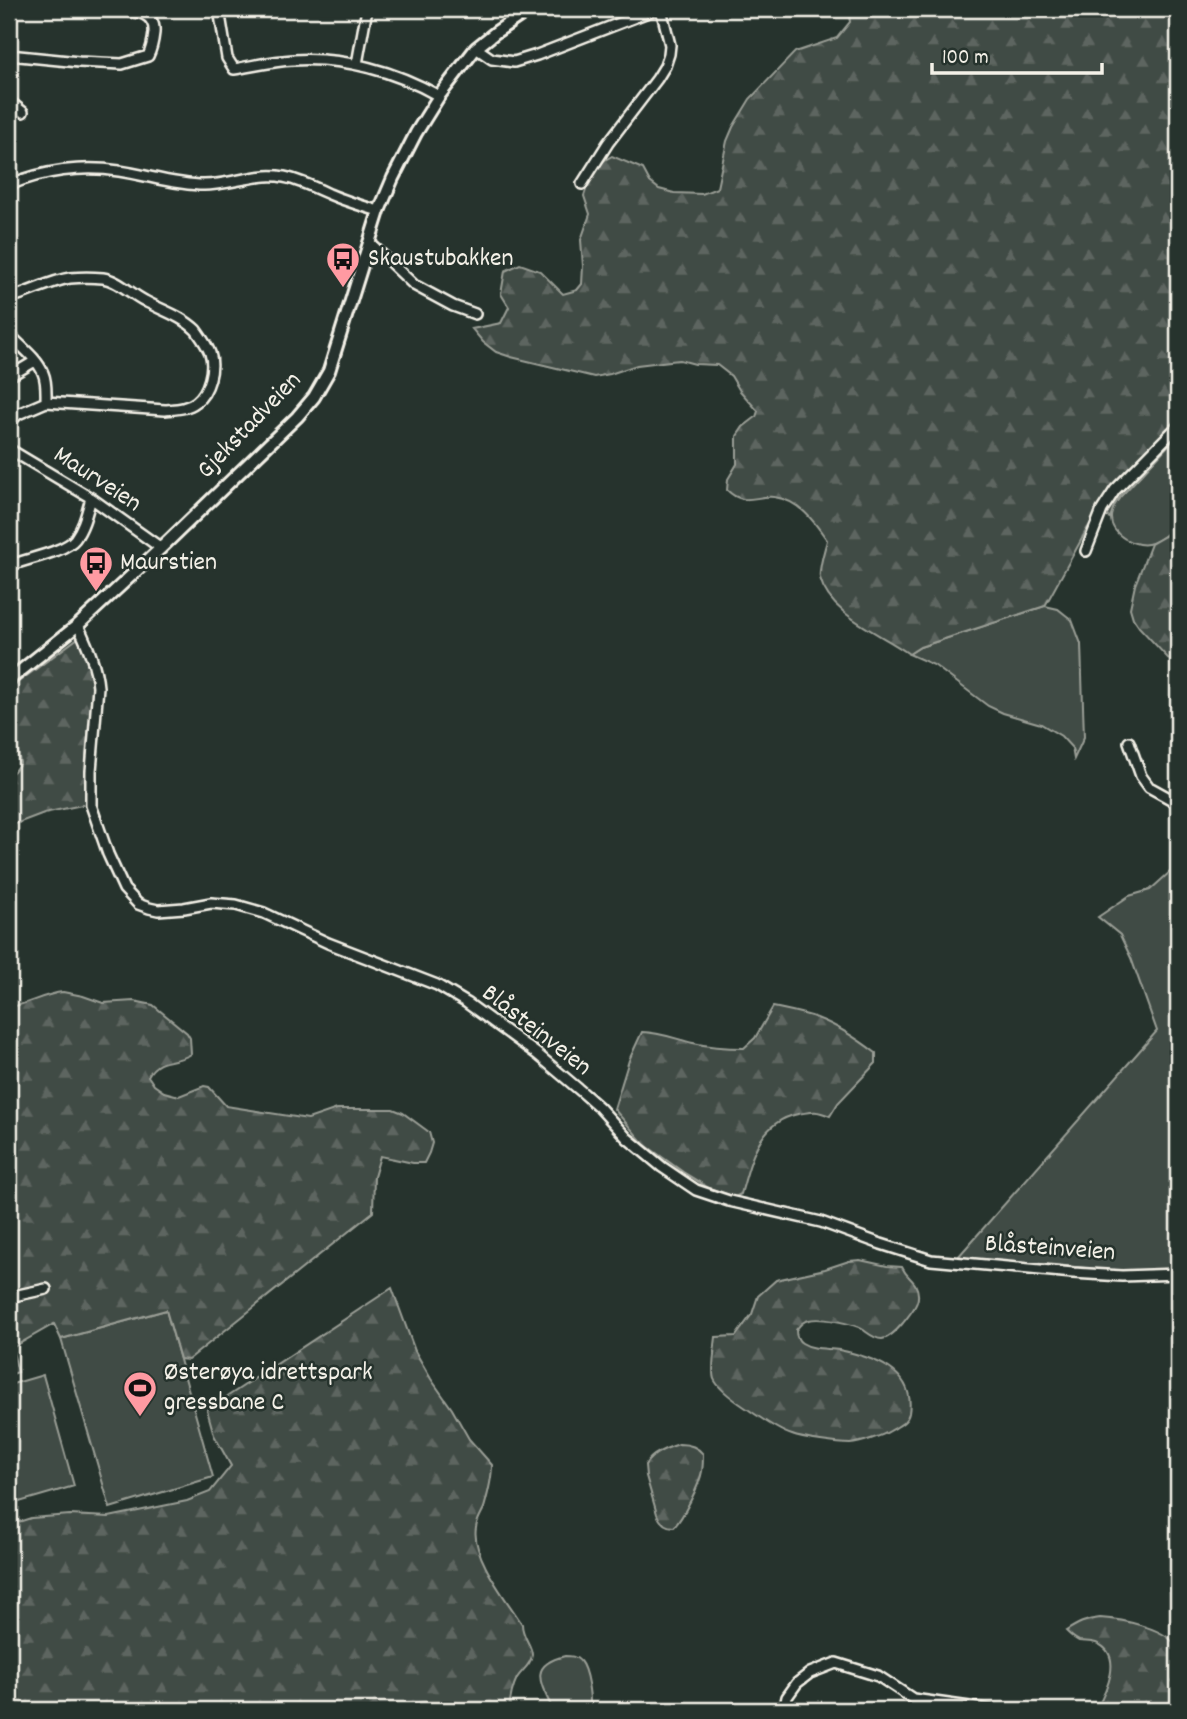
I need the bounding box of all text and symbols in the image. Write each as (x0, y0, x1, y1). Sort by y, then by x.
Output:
scale bar (932, 32, 1101, 76)
text: 100 m (942, 44, 989, 74)
bus stop icon: Skaustubakken (324, 240, 362, 289)
place label: Skaustubakken (368, 241, 514, 278)
street label: Gjekstadveien (189, 364, 311, 488)
street label: Maurveien (46, 438, 148, 522)
bus stop icon: Maurstien (77, 544, 115, 593)
place label: Maurstien (120, 545, 217, 582)
street label: Blåsteinveien (473, 976, 599, 1086)
street label: Blåsteinveien (984, 1226, 1116, 1272)
place label: Østerøya idrettspark gressbane C (164, 1355, 373, 1422)
sports icon: Østerøya idrettspark gressbane C (121, 1369, 159, 1418)

